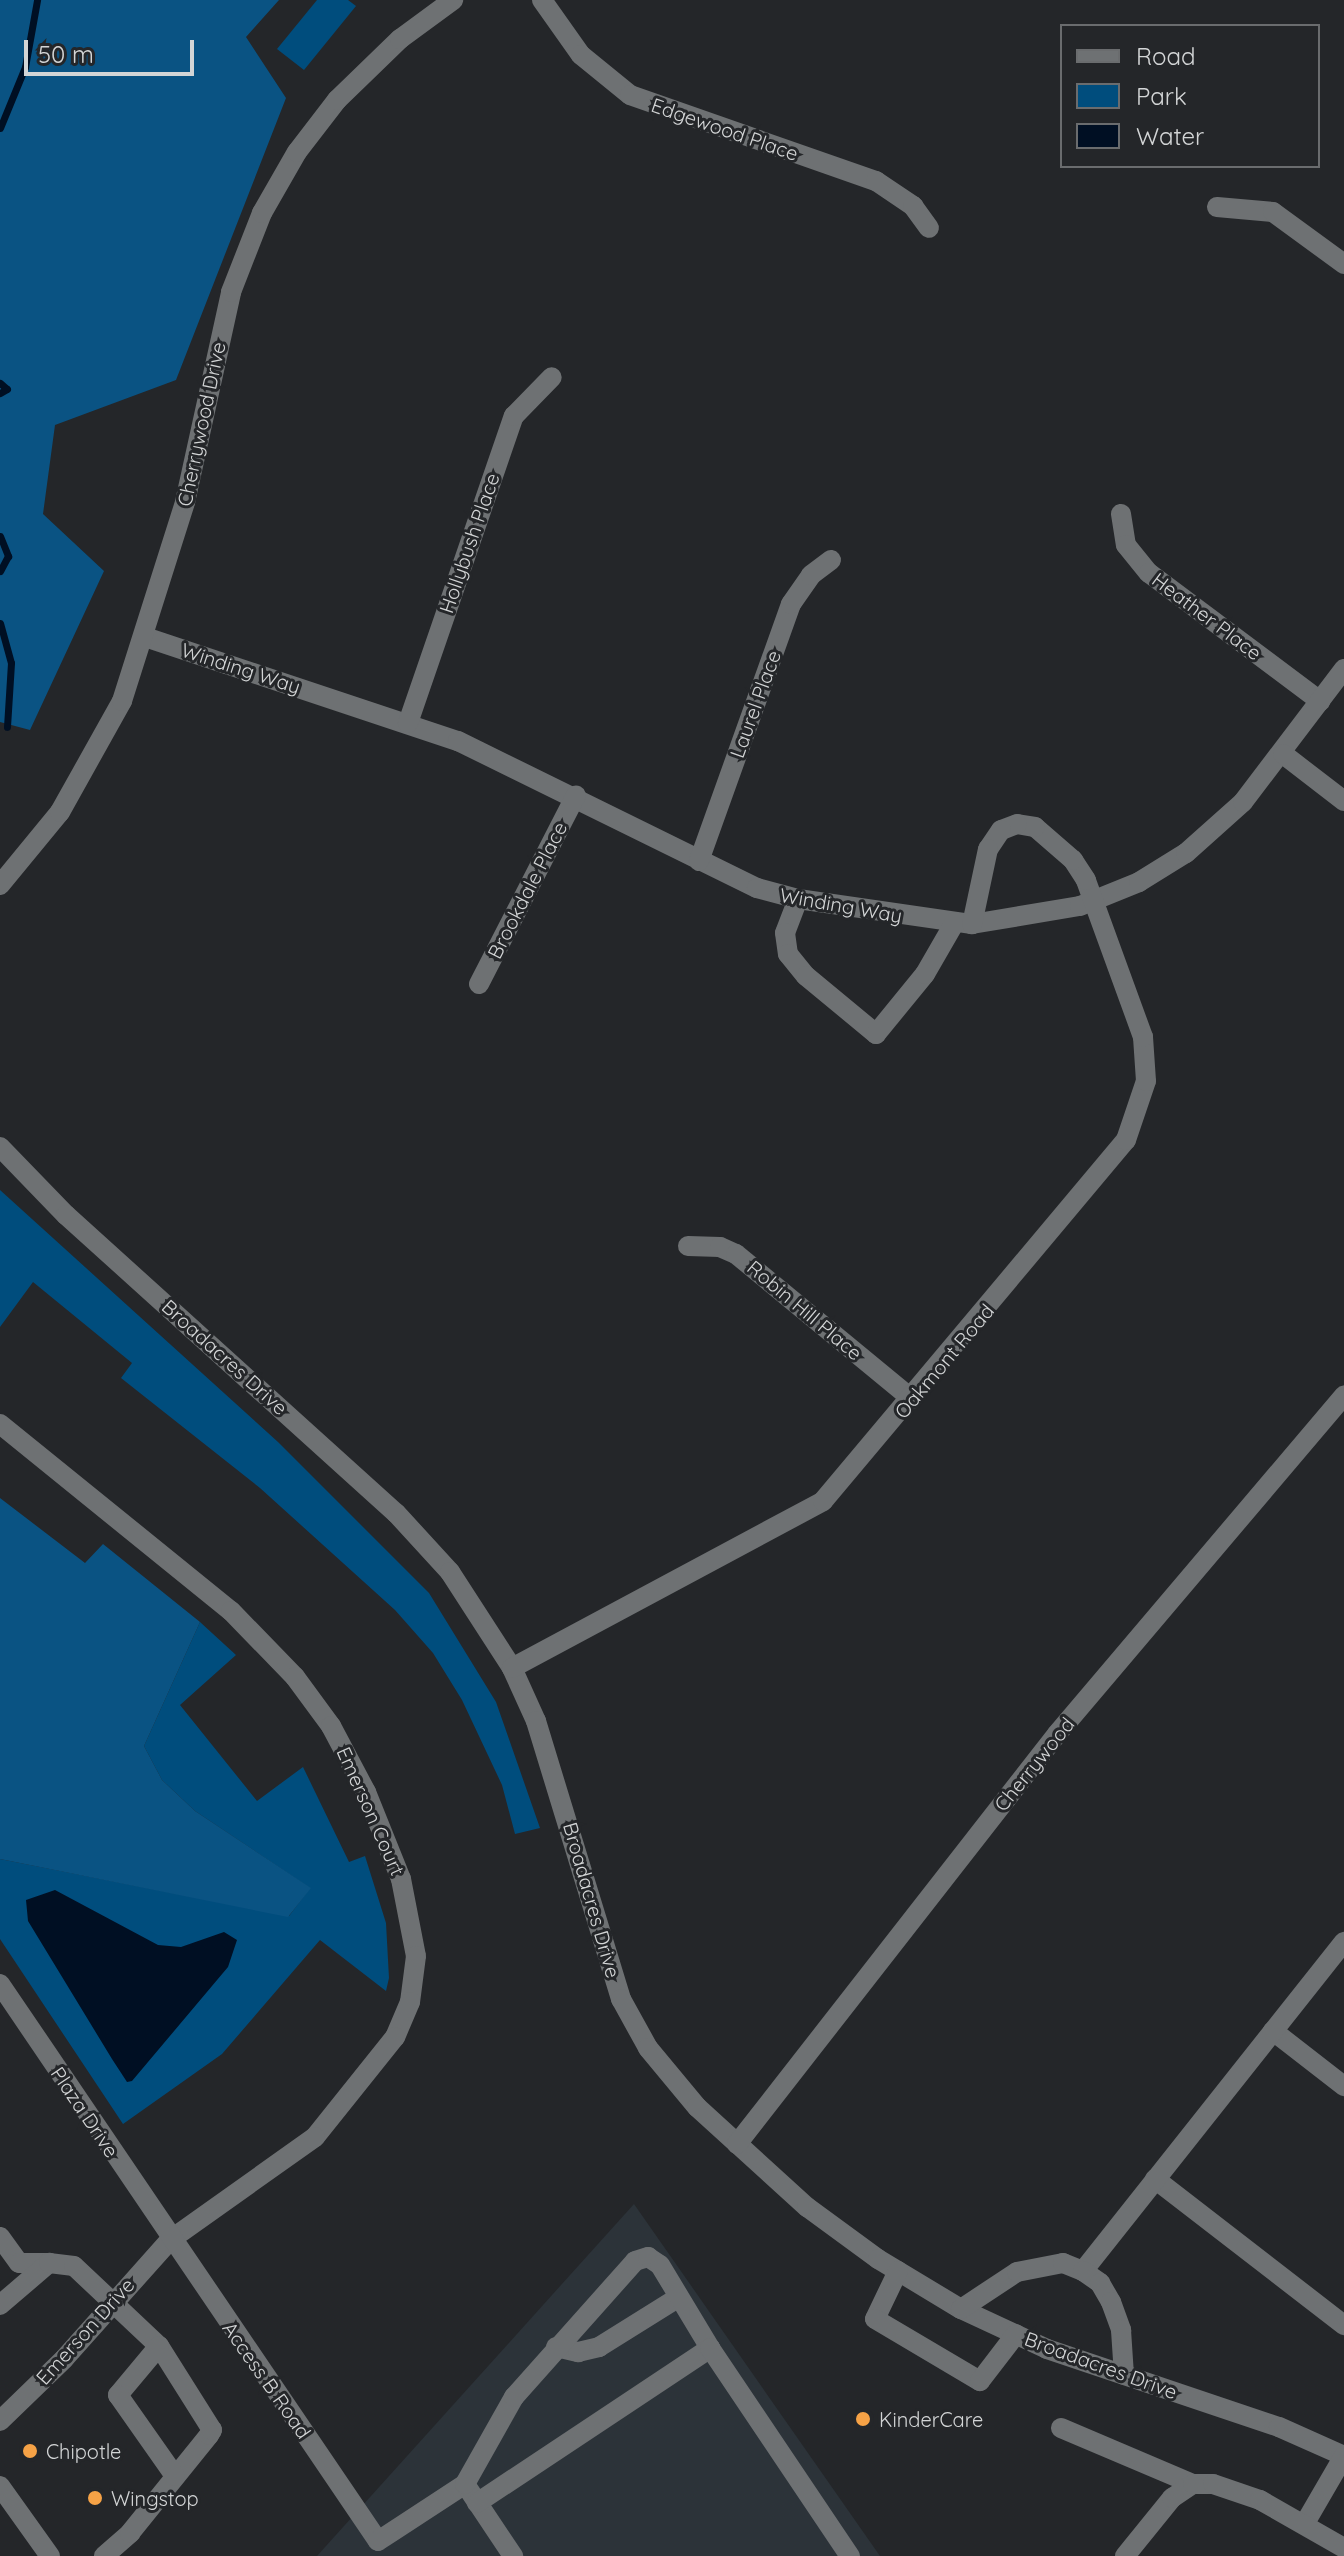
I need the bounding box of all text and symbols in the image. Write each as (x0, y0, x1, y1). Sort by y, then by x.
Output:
scale bar (28, 24, 198, 74)
legend (1060, 24, 1320, 168)
text: 50 m (38, 39, 94, 69)
text: Road (1136, 41, 1196, 71)
text: Park (1136, 81, 1187, 111)
street label: Edgewood Place (648, 93, 802, 165)
text: Water (1136, 121, 1204, 151)
street label: Cherrywood Drive (172, 340, 230, 508)
street label: Hollybush Place (434, 470, 504, 616)
street label: Heather Place (1148, 567, 1266, 665)
street label: Winding Way (178, 637, 304, 699)
street label: Laurel Place (724, 647, 786, 761)
street label: Brookdale Place (482, 818, 572, 962)
street label: Winding Way (778, 882, 904, 928)
street label: Robin Hill Place (743, 1255, 867, 1365)
street label: Broadacres Drive (157, 1294, 293, 1420)
street label: Oakmont Road (889, 1299, 999, 1423)
street label: Cherrywood (989, 1712, 1079, 1816)
street label: Emerson Court (332, 1743, 410, 1879)
street label: Broadacres Drive (558, 1819, 626, 1981)
street label: Plaza Drive (46, 2062, 124, 2162)
street label: Emerson Drive (31, 2273, 139, 2389)
street label: Access B Road (218, 2317, 316, 2443)
street label: Broadacres Drive (1021, 2326, 1181, 2404)
place label: KinderCare (879, 2407, 983, 2431)
marker: KinderCare (854, 2410, 872, 2428)
place label: Chipotle (46, 2439, 121, 2463)
marker: Chipotle (21, 2442, 39, 2460)
place label: Wingstop (111, 2486, 199, 2510)
marker: Wingstop (86, 2489, 104, 2507)

